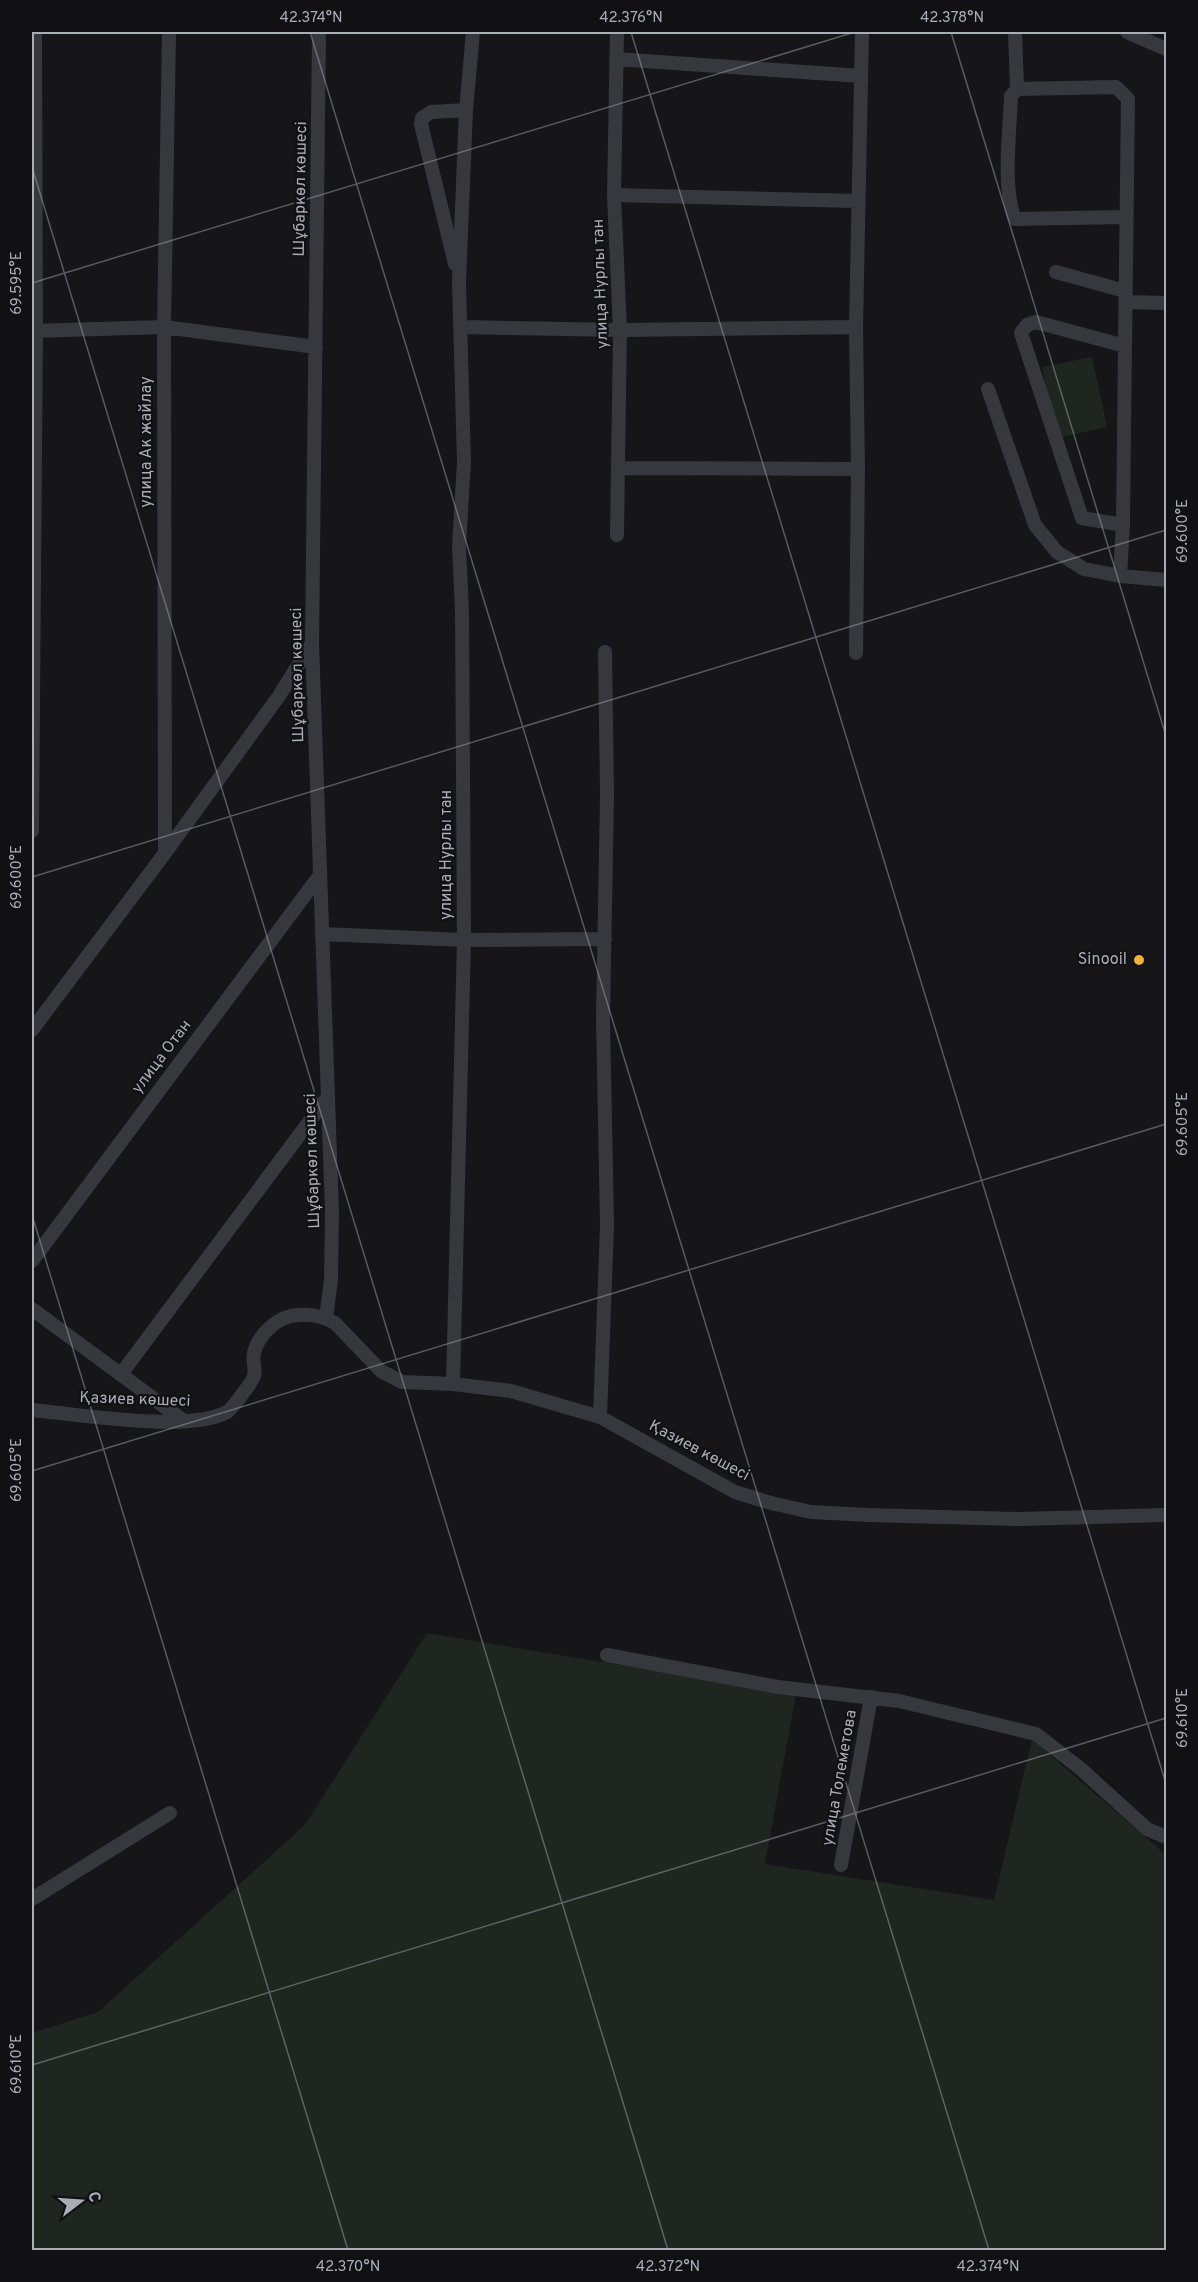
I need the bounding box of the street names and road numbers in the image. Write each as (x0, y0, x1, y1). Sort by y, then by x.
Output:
street label: Шұбаркөл көшесі (290, 121, 312, 257)
street label: улица Нурлы тан (589, 219, 613, 349)
street label: улица Ак жайлау (137, 376, 157, 508)
street label: Шұбаркөл көшесі (287, 607, 309, 743)
street label: улица Нурлы тан (437, 790, 457, 920)
street label: улица Отан (128, 1016, 196, 1098)
street label: Шұбаркөл көшесі (301, 1093, 325, 1229)
street label: Қазиев көшесі (79, 1388, 191, 1412)
street label: Қазиев көшесі (645, 1416, 753, 1486)
street label: улица Толеметова (818, 1708, 862, 1848)

